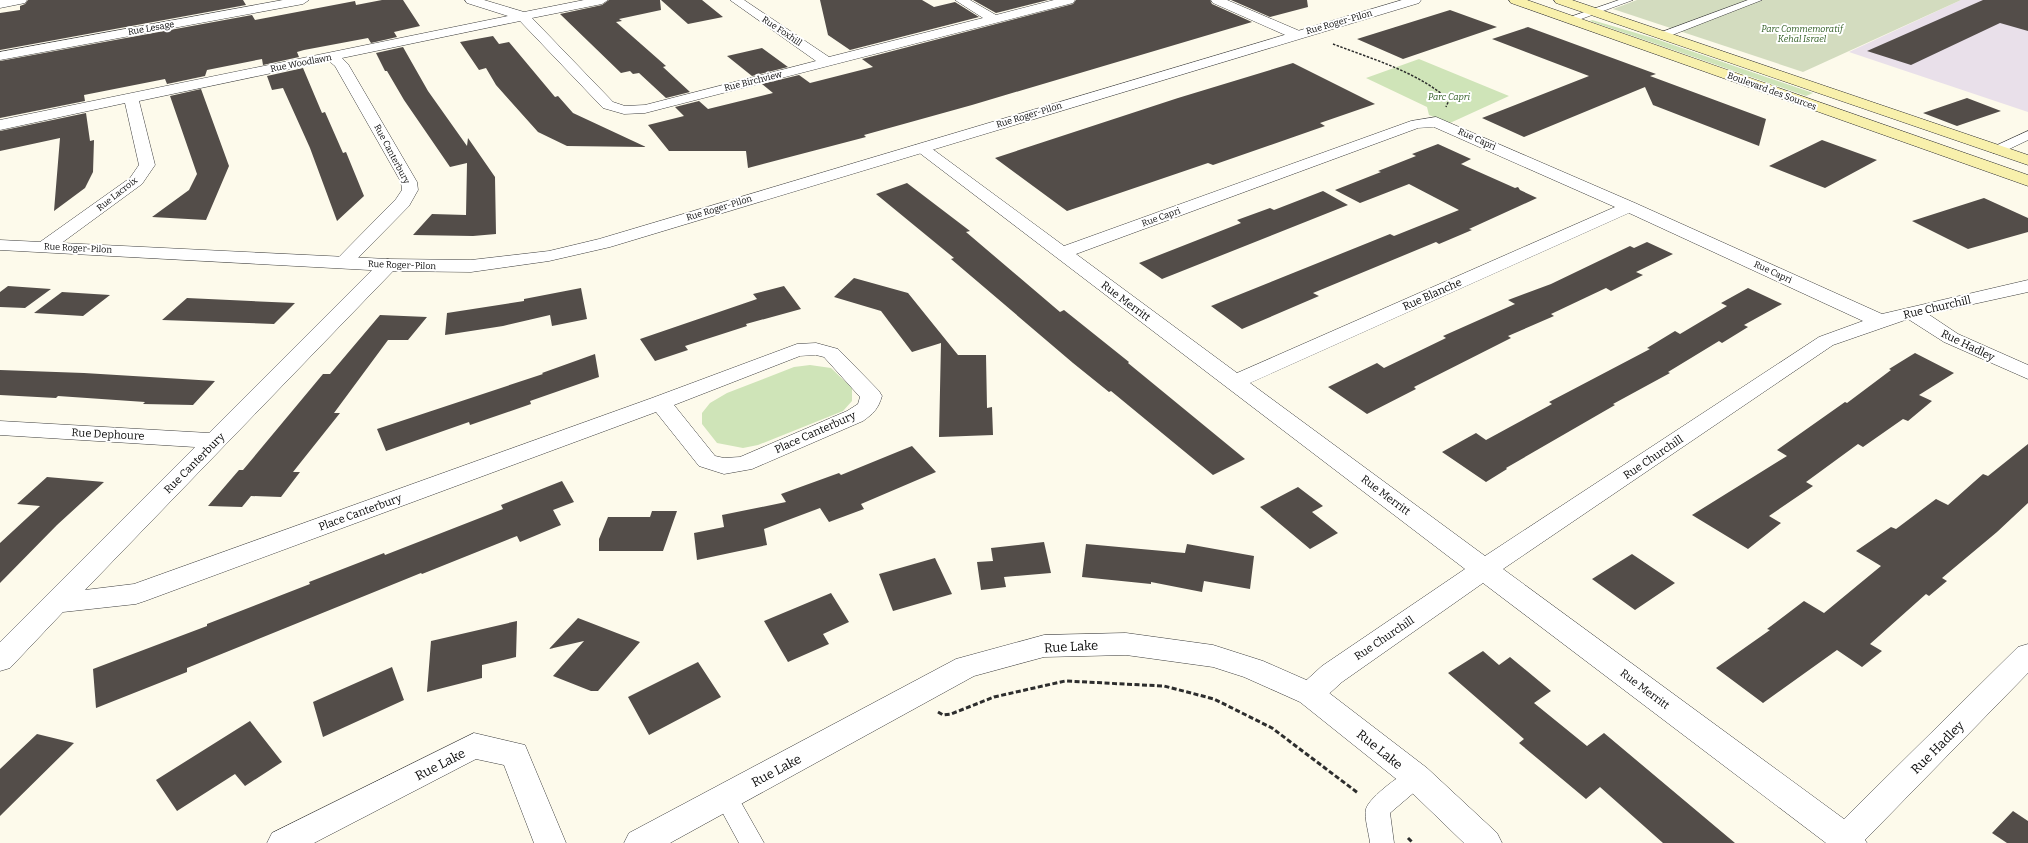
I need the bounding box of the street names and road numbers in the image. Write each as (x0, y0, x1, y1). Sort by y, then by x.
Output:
street label: Rue Roger-Pilon (1305, 8, 1374, 36)
street label: Rue Foxhill (760, 14, 804, 48)
street label: Rue Lesage (127, 19, 175, 37)
street label: Rue Woodlawn (269, 52, 333, 74)
street label: Rue Birchview (723, 69, 784, 93)
street label: Boulevard des Sources (1726, 70, 1818, 112)
street label: Rue Roger-Pilon (995, 100, 1063, 130)
street label: Rue Canterbury (372, 123, 412, 186)
street label: Rue Capri (1456, 126, 1498, 152)
street label: Rue Lacroix (95, 175, 139, 213)
street label: Rue Roger-Pilon (685, 193, 753, 223)
street label: Rue Capri (1140, 205, 1182, 229)
street label: Rue Roger-Pilon (44, 241, 113, 255)
street label: Rue Roger-Pilon (368, 259, 437, 271)
street label: Rue Capri (1753, 259, 1794, 285)
street label: Rue Blanche (1401, 276, 1464, 313)
street label: Rue Merritt (1098, 279, 1153, 324)
street label: Rue Churchill (1902, 293, 1972, 322)
street label: Rue Hadley (1939, 327, 1997, 364)
street label: Place Canterbury (773, 409, 858, 456)
street label: Rue Dephoure (71, 426, 145, 443)
street label: Rue Canterbury (161, 430, 228, 496)
street label: Rue Churchill (1621, 433, 1686, 482)
street label: Rue Merritt (1358, 473, 1413, 518)
street label: Place Canterbury (317, 491, 404, 534)
street label: Rue Churchill (1352, 614, 1417, 663)
street label: Rue Lake (1044, 638, 1099, 655)
street label: Rue Merritt (1617, 667, 1672, 712)
street label: Rue Hadley (1908, 718, 1967, 777)
street label: Rue Lake (1354, 726, 1405, 772)
street label: Rue Lake (413, 745, 468, 783)
street label: Rue Lake (749, 751, 804, 790)

